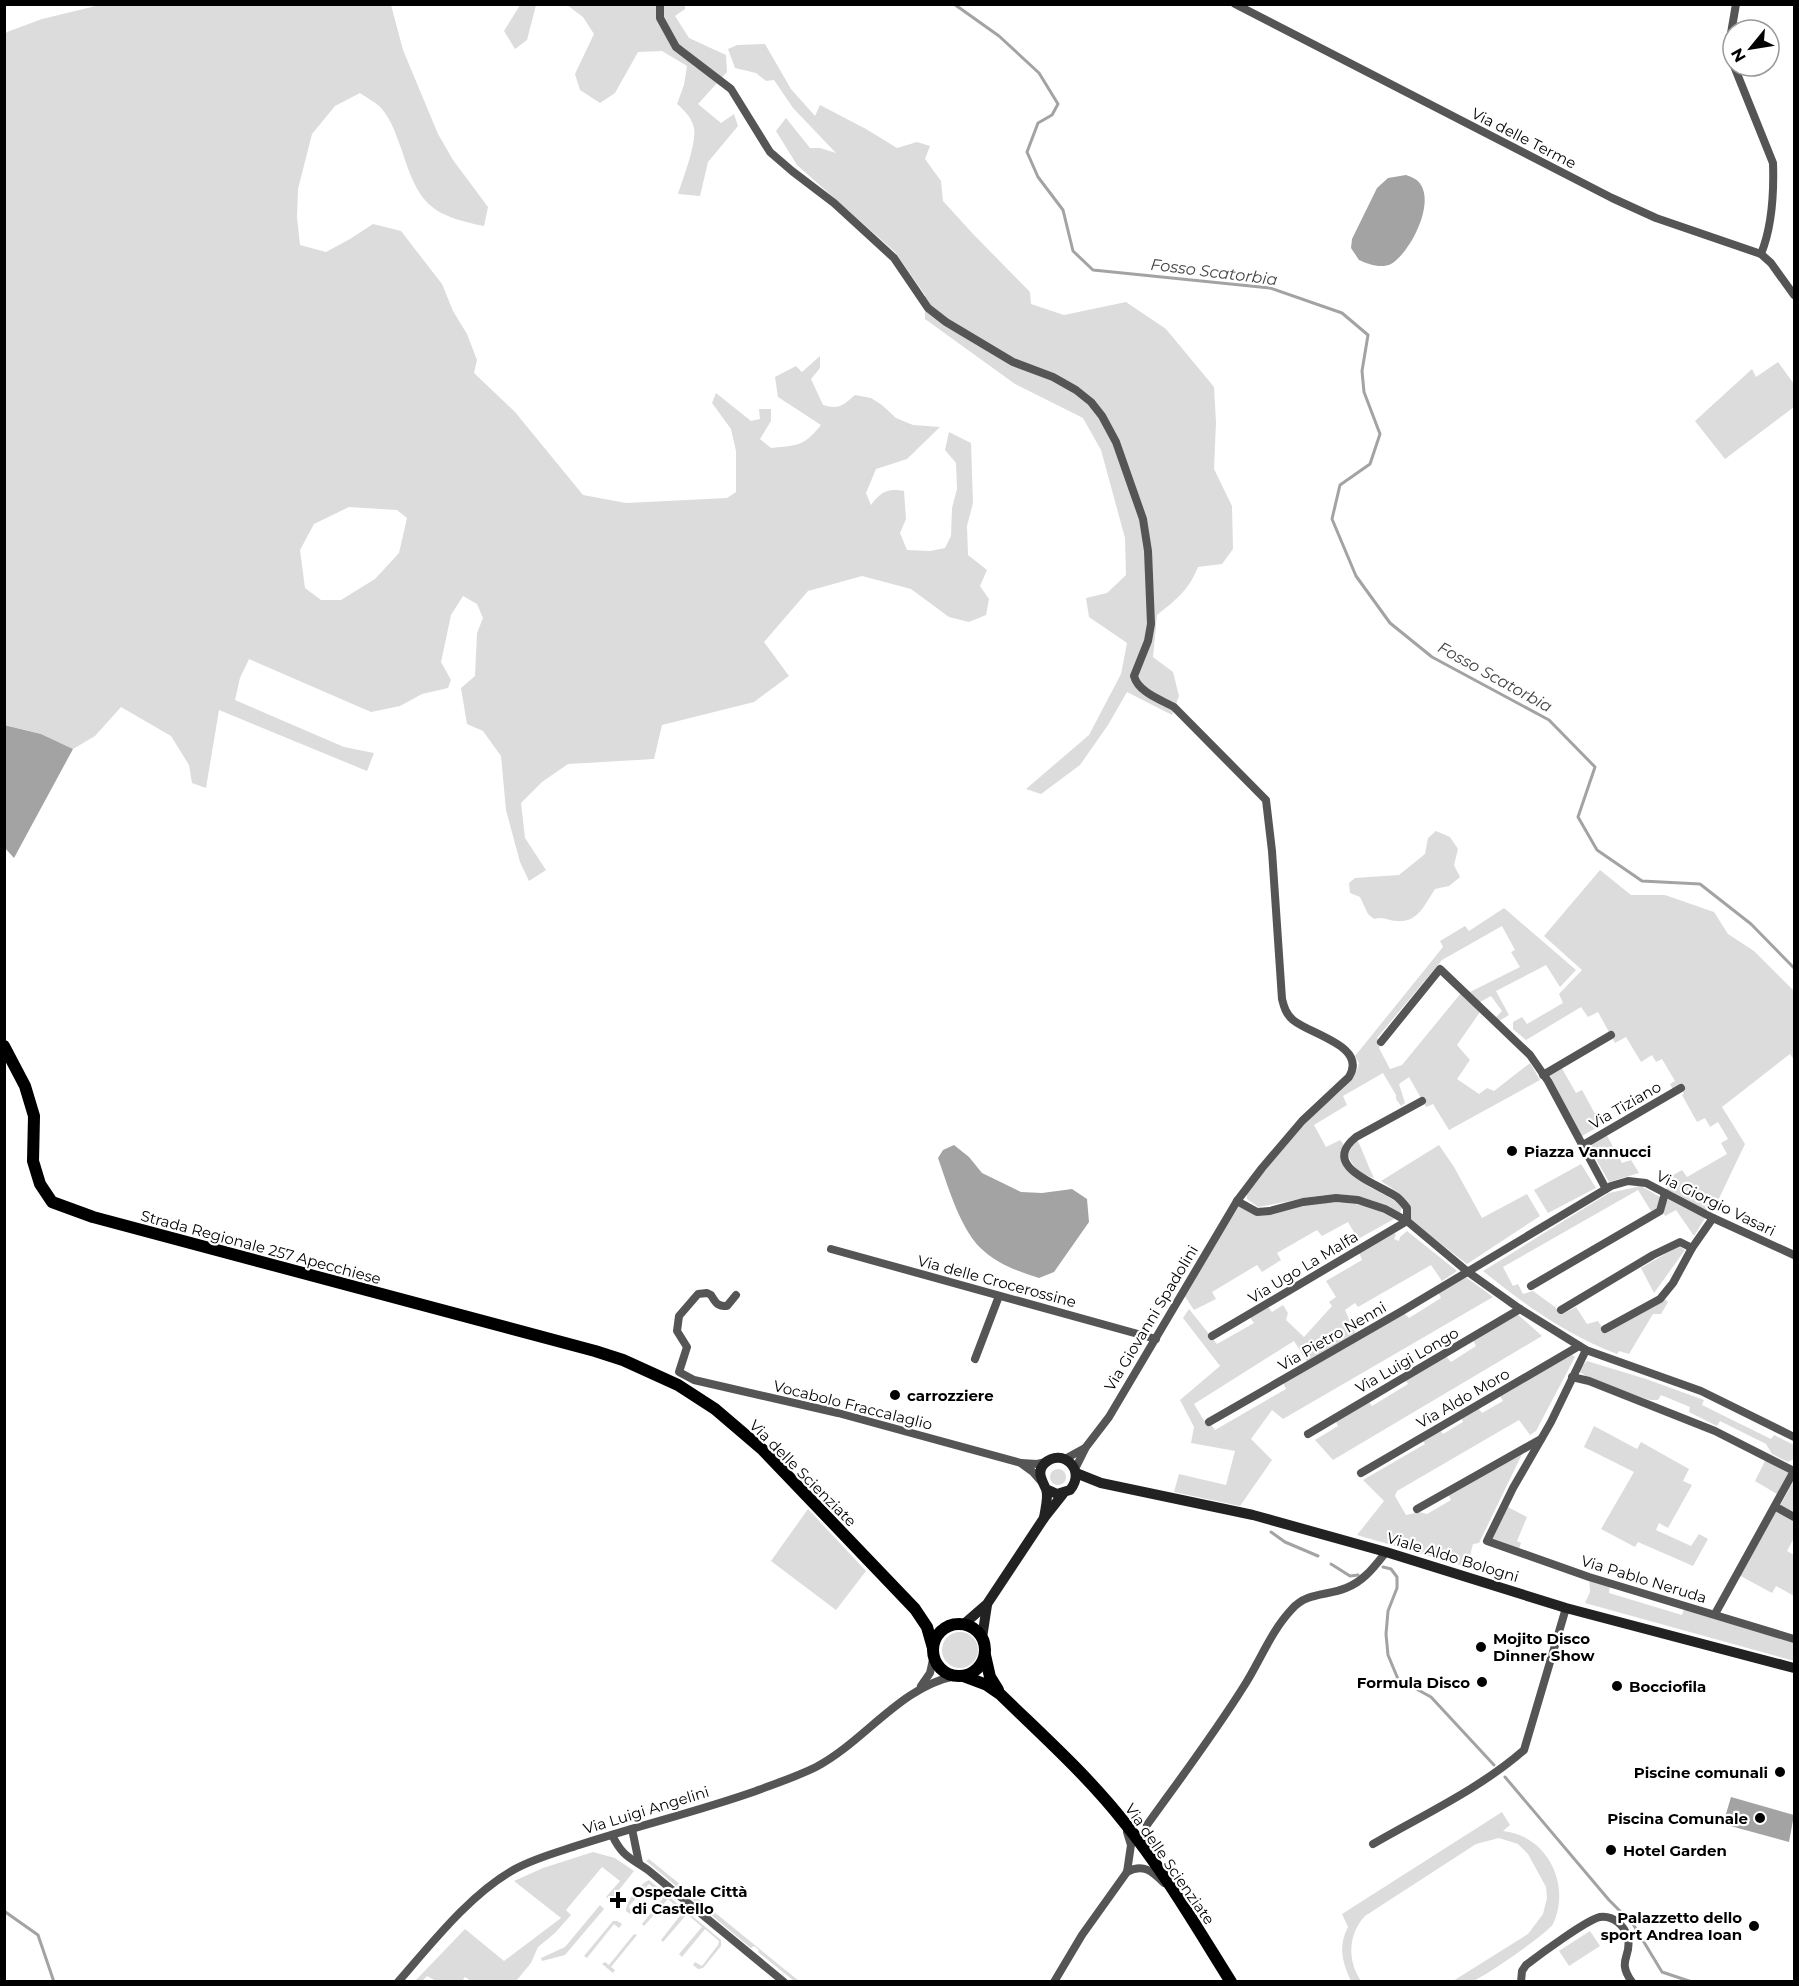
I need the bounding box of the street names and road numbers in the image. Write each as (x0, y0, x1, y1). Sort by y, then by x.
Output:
street label: Via delle Terme (1468, 103, 1580, 173)
street label: Via Tiziano (1586, 1077, 1664, 1133)
street label: Via Giorgio Vasari (1653, 1166, 1779, 1240)
street label: Strada Regionale 257 Apecchiese (139, 1206, 383, 1288)
street label: Via Ugo La Malfa (1244, 1227, 1362, 1307)
street label: Via Giovanni Spadolini (1100, 1242, 1202, 1394)
street label: Via delle Crocerossine (916, 1251, 1078, 1311)
street label: Via Pietro Nenni (1275, 1297, 1389, 1375)
street label: Via Luigi Longo (1352, 1323, 1462, 1397)
street label: Via Aldo Moro (1413, 1364, 1513, 1432)
street label: Vocabolo Fraccalaglio (772, 1376, 934, 1434)
street label: Via delle Scienziate (746, 1416, 860, 1530)
street label: Viale Aldo Bologni (1385, 1528, 1521, 1586)
street label: Via Pablo Neruda (1579, 1551, 1709, 1607)
street label: Via Luigi Angelini (581, 1782, 711, 1838)
street label: Via delle Scienziate (1121, 1800, 1219, 1928)

